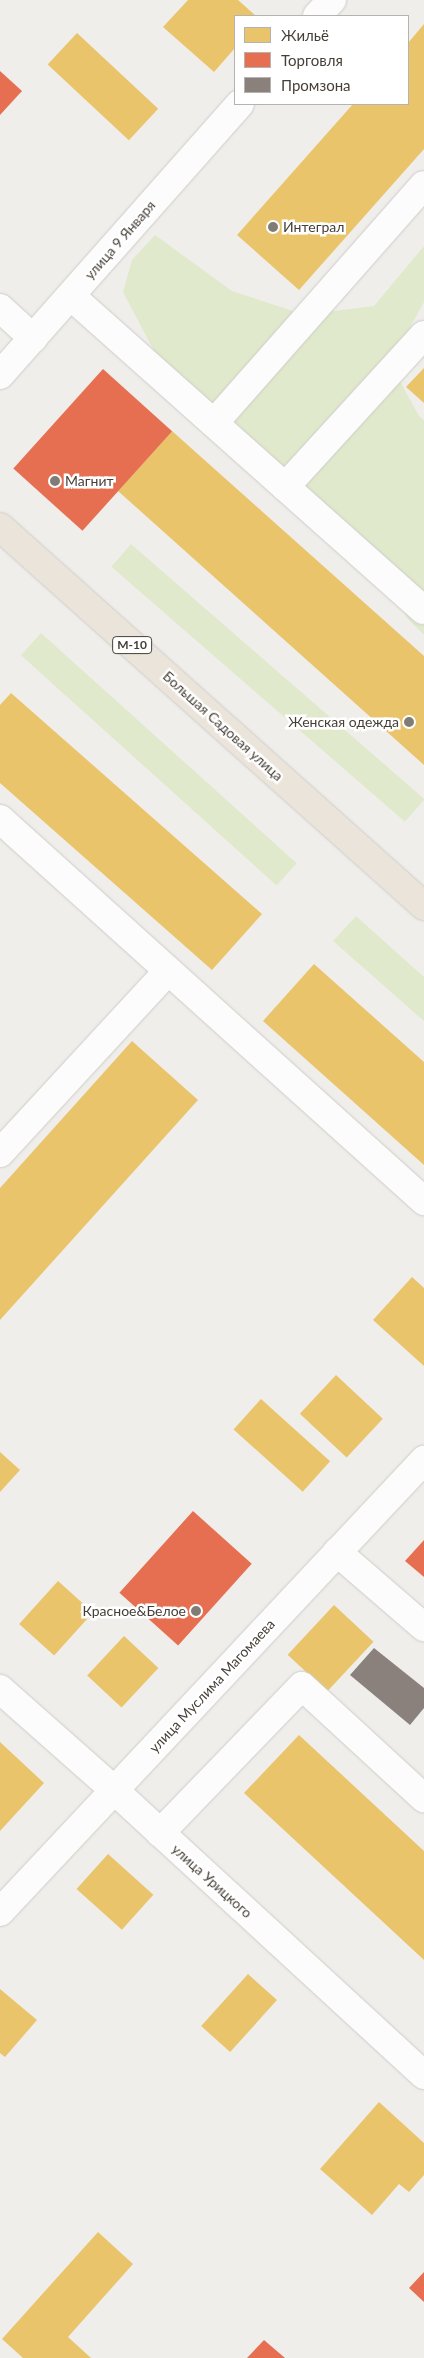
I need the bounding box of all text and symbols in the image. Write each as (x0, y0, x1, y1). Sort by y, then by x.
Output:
legend (234, 15, 409, 105)
text: Жильё (281, 26, 329, 44)
text: Торговля (281, 51, 343, 69)
text: Промзона (281, 76, 351, 94)
street label: улица 9 Января (81, 197, 159, 283)
place label: Интеграл (283, 219, 344, 235)
marker: Интеграл (267, 221, 279, 233)
place label: Магнит (65, 473, 114, 489)
marker: Магнит (49, 475, 61, 487)
road number: М-10 (112, 636, 152, 654)
street label: Большая Садовая улица (160, 668, 286, 784)
place label: Женская одежда (288, 714, 399, 730)
marker: Женская одежда (403, 716, 415, 728)
place label: Красное&Белое (82, 1603, 186, 1619)
marker: Красное&Белое (190, 1605, 202, 1617)
street label: улица Муслима Магомаева (146, 1616, 278, 1756)
street label: улица Урицкого (168, 1841, 256, 1921)

